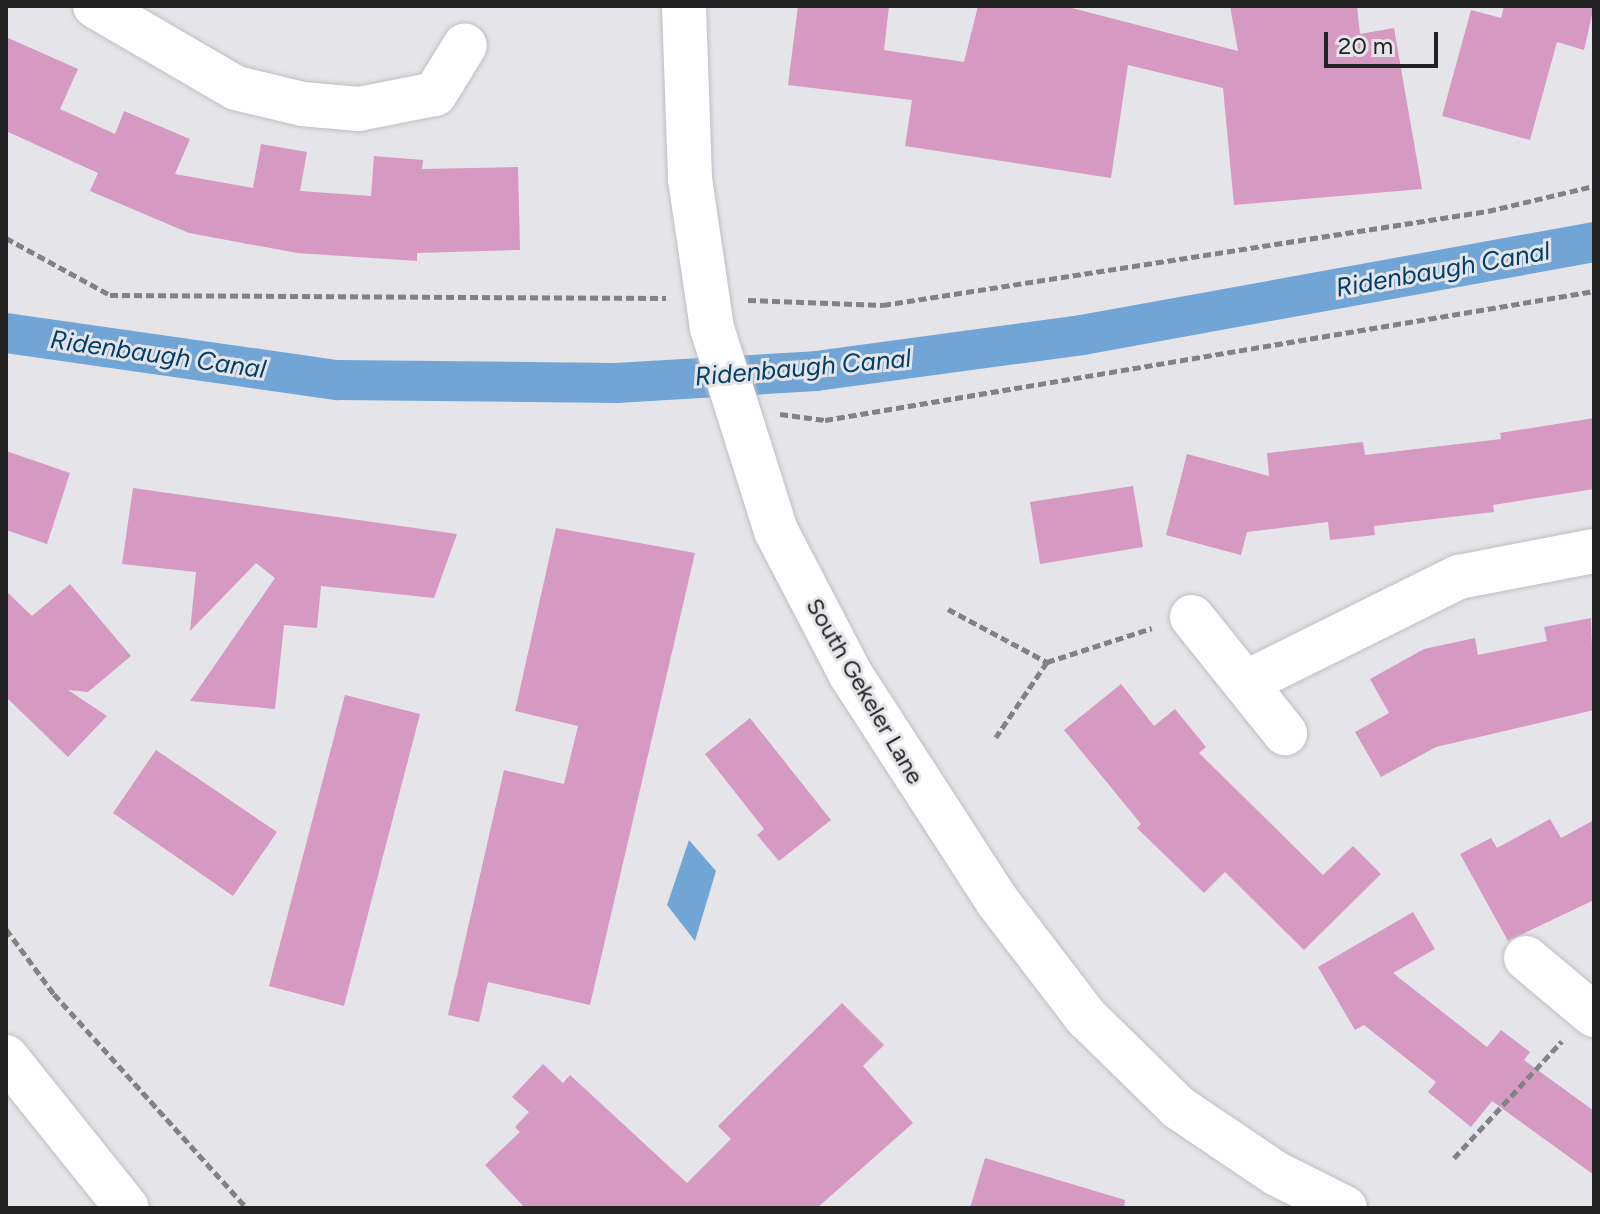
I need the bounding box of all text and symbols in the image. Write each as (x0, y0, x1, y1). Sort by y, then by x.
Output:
scale bar (1328, 16, 1442, 66)
text: 20 m (1338, 31, 1393, 60)
water label: Ridenbaugh Canal (1333, 236, 1553, 304)
water label: Ridenbaugh Canal (48, 324, 268, 386)
water label: Ridenbaugh Canal (693, 343, 913, 393)
street label: South Gekeler Lane (800, 593, 930, 789)

